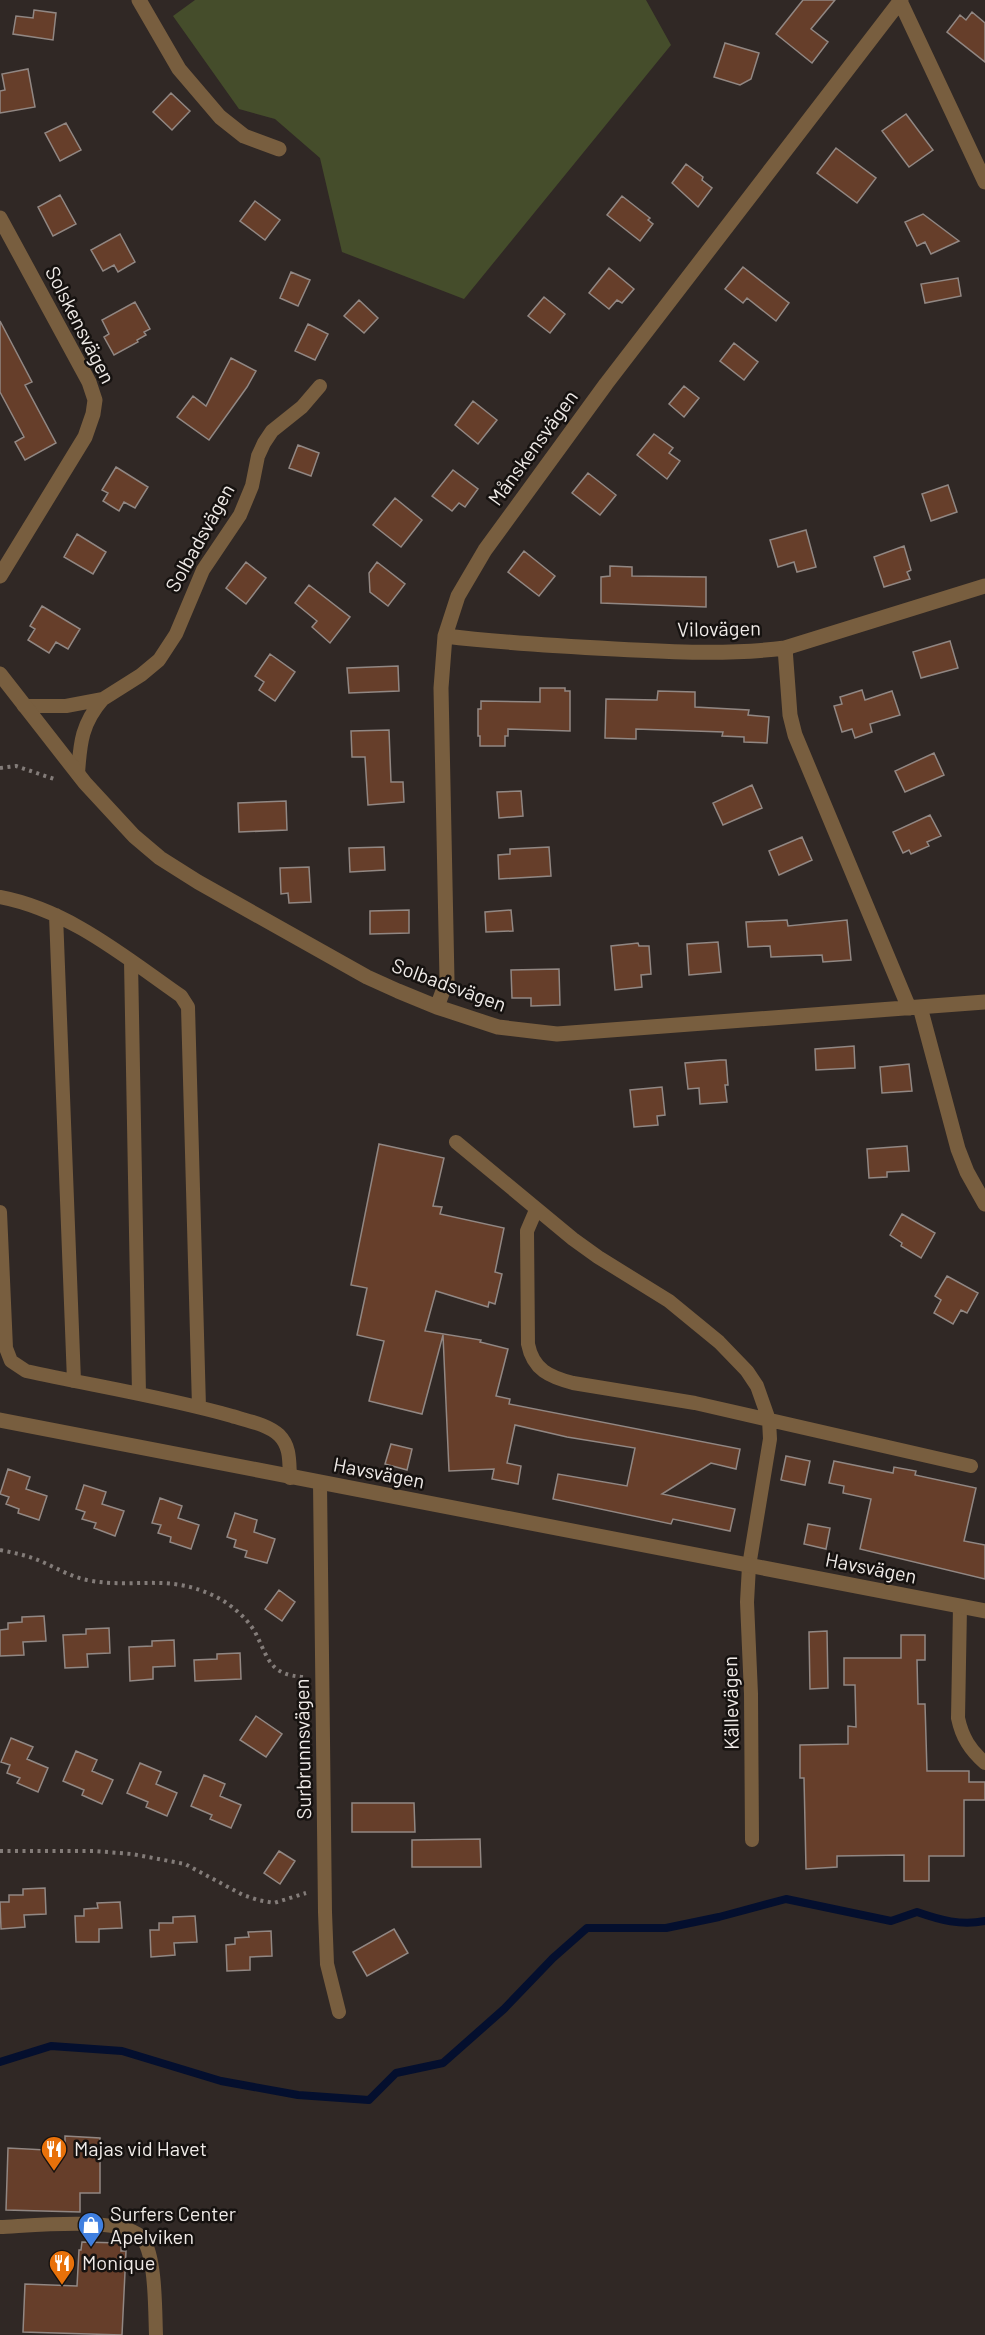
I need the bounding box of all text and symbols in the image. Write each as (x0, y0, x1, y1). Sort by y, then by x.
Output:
street label: Solskensvägen (41, 262, 121, 387)
street label: Månskensvägen (482, 385, 582, 510)
street label: Solbadsvägen (160, 479, 239, 596)
street label: Vilovägen (677, 615, 761, 641)
street label: Solbadsvägen (389, 952, 510, 1016)
street label: Havsvägen (331, 1451, 427, 1493)
street label: Havsvägen (823, 1546, 919, 1588)
street label: Källevägen (717, 1656, 743, 1750)
street label: Surbrunnsvägen (289, 1678, 315, 1820)
restaurant icon: Majas vid Havet (39, 2134, 69, 2172)
place label: Majas vid Havet (74, 2136, 207, 2160)
place label: Surfers Center Apelviken (110, 2201, 236, 2248)
shop icon: Surfers Center Apelviken (76, 2210, 106, 2248)
restaurant icon: Monique (47, 2248, 77, 2286)
place label: Monique (82, 2250, 156, 2274)

